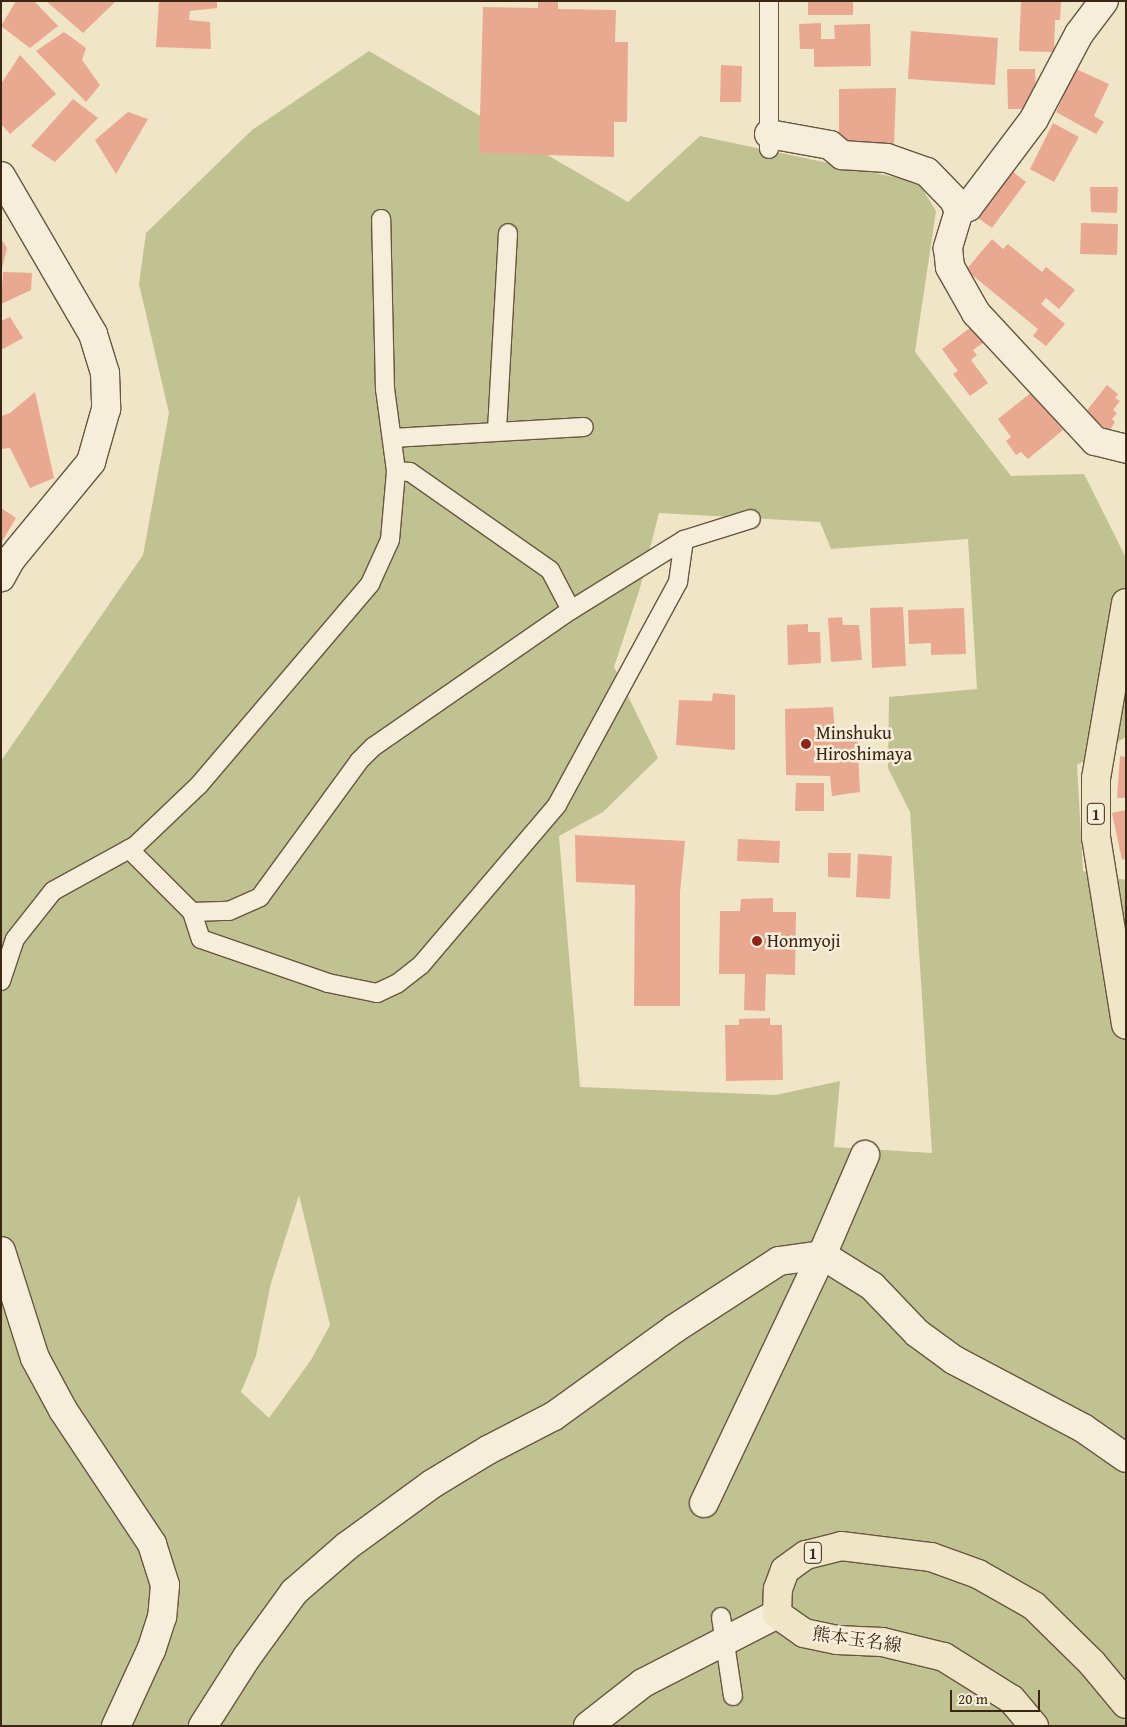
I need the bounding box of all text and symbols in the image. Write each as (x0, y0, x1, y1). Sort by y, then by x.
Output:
place label: Minshuku Hiroshimaya (816, 723, 912, 766)
marker: Minshuku Hiroshimaya (800, 738, 812, 750)
road number: 1 (1086, 801, 1106, 828)
place label: Honmyoji (767, 930, 841, 952)
marker: Honmyoji (751, 935, 763, 947)
road number: 1 (803, 1540, 823, 1566)
street label: 熊本玉名線 (811, 1623, 903, 1657)
scale bar (952, 1680, 1042, 1712)
text: 20 m (958, 1688, 988, 1709)

